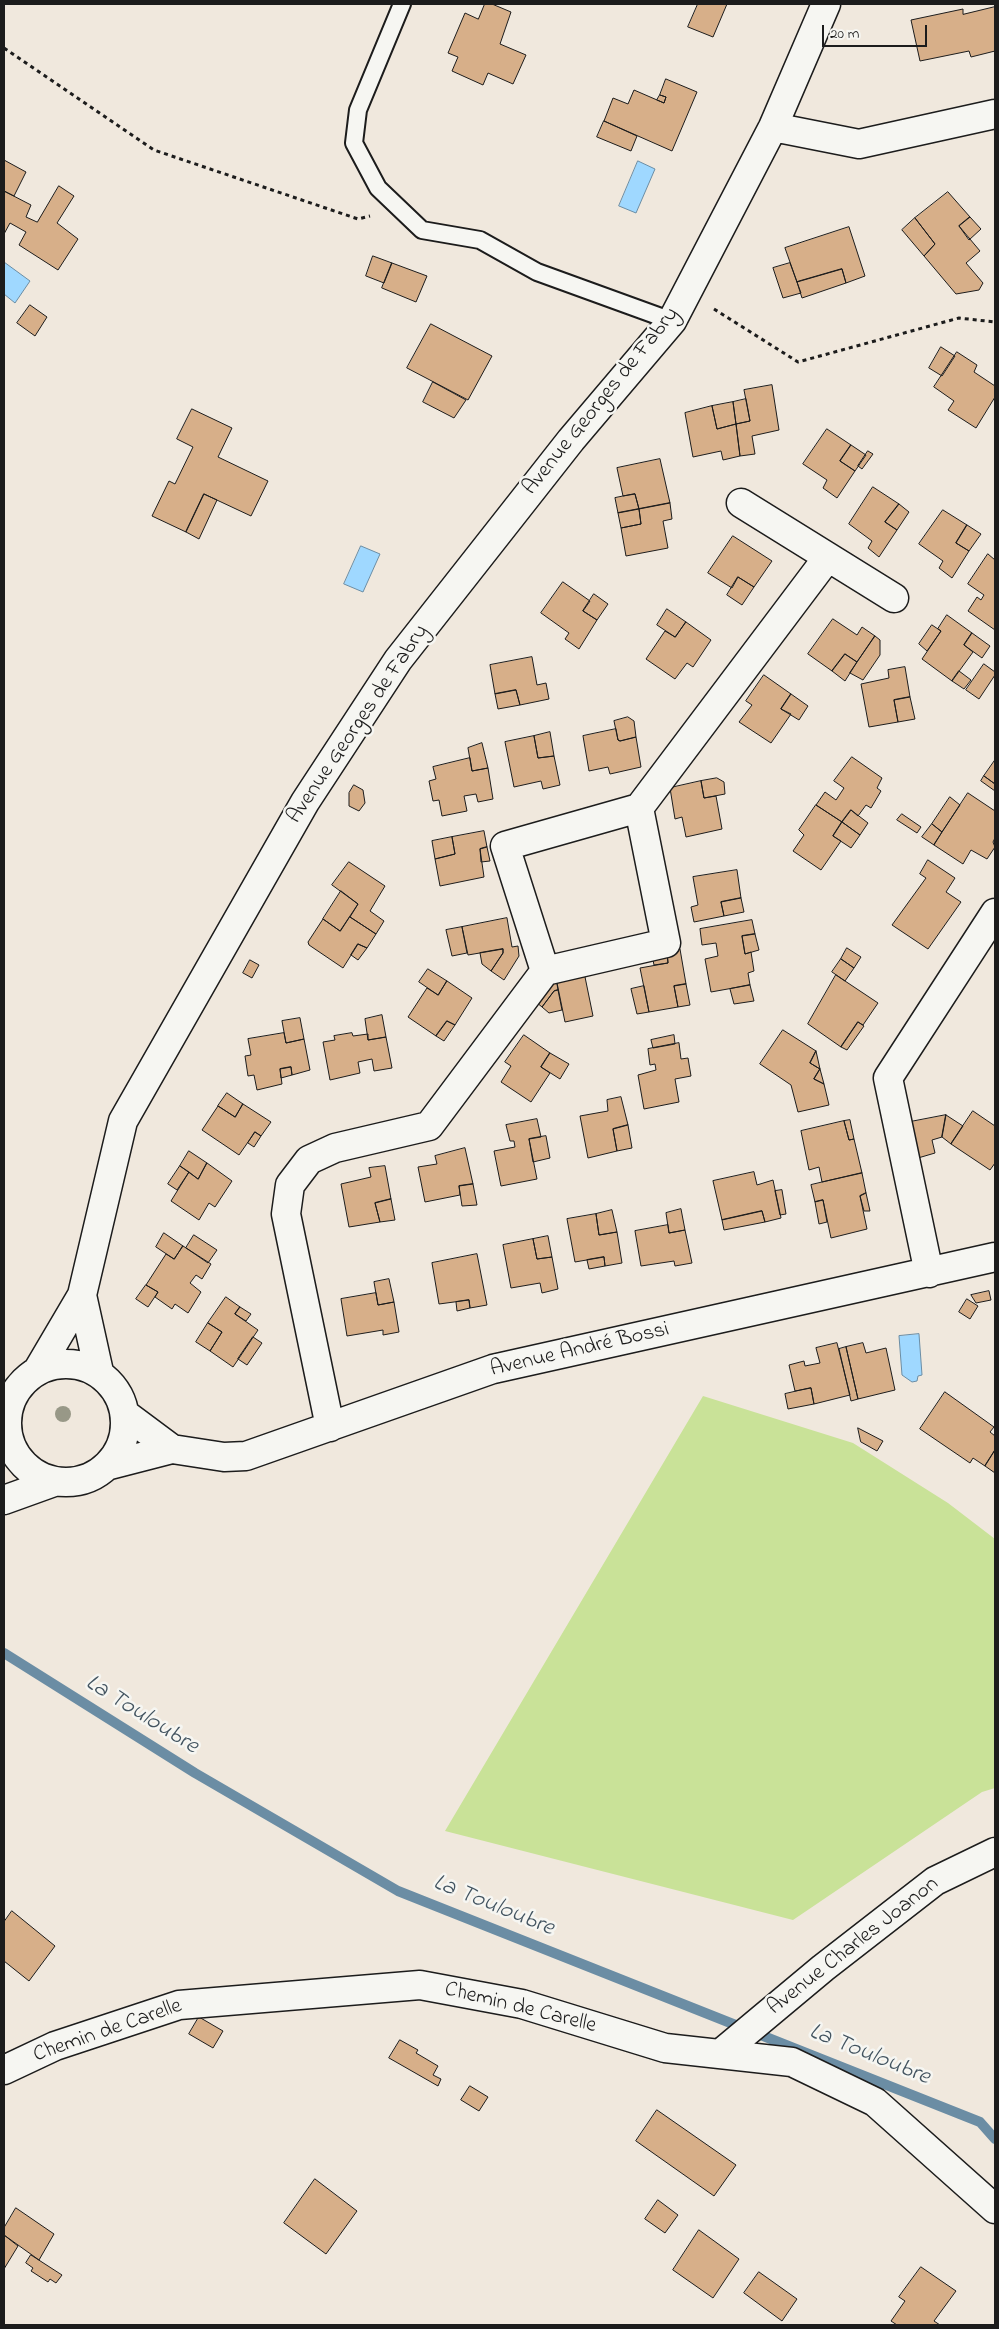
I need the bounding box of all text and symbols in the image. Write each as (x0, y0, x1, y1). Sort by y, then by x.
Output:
scale bar (824, 15, 929, 47)
text: 20 m (830, 23, 859, 45)
street label: Avenue Georges de Fabry (518, 303, 686, 501)
street label: Avenue Georges de Fabry (283, 621, 435, 829)
street label: Avenue André Bossi (488, 1318, 672, 1384)
water label: La Touloubre (79, 1670, 203, 1762)
water label: La Touloubre (428, 1870, 558, 1944)
street label: Avenue Charles Joanon (763, 1872, 945, 2022)
street label: Chemin de Carelle (441, 1977, 599, 2041)
street label: Chemin de Carelle (30, 1994, 186, 2070)
water label: La Touloubre (804, 2019, 934, 2093)

